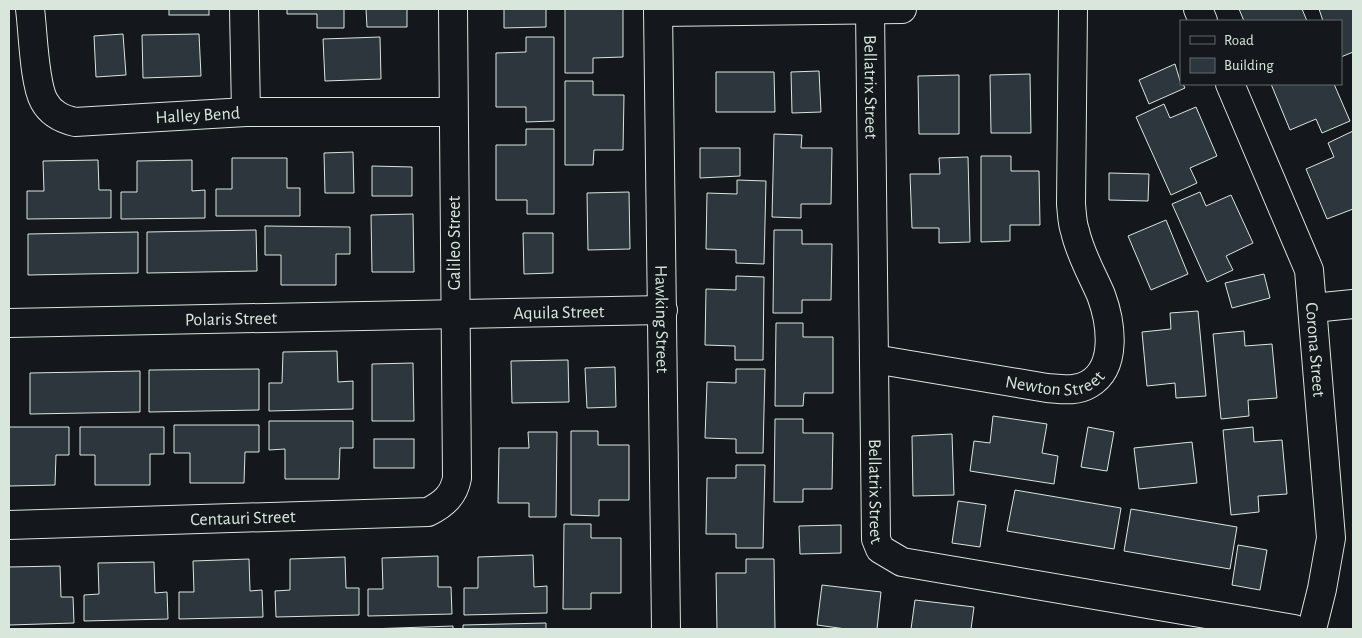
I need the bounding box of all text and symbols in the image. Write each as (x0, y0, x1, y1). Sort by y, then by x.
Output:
legend (1180, 20, 1342, 85)
text: Road (1224, 33, 1254, 48)
street label: Bellatrix Street (860, 35, 879, 139)
text: Building (1224, 58, 1274, 73)
street label: Halley Bend (155, 104, 240, 127)
street label: Galileo Street (446, 195, 464, 290)
street label: Hawking Street (651, 265, 671, 373)
street label: Corona Street (1302, 302, 1327, 398)
street label: Aquila Street (513, 303, 605, 323)
street label: Polaris Street (185, 310, 278, 330)
street label: Newton Street (1004, 368, 1109, 399)
street label: Bellatrix Street (865, 439, 885, 547)
street label: Centauri Street (190, 508, 296, 529)

